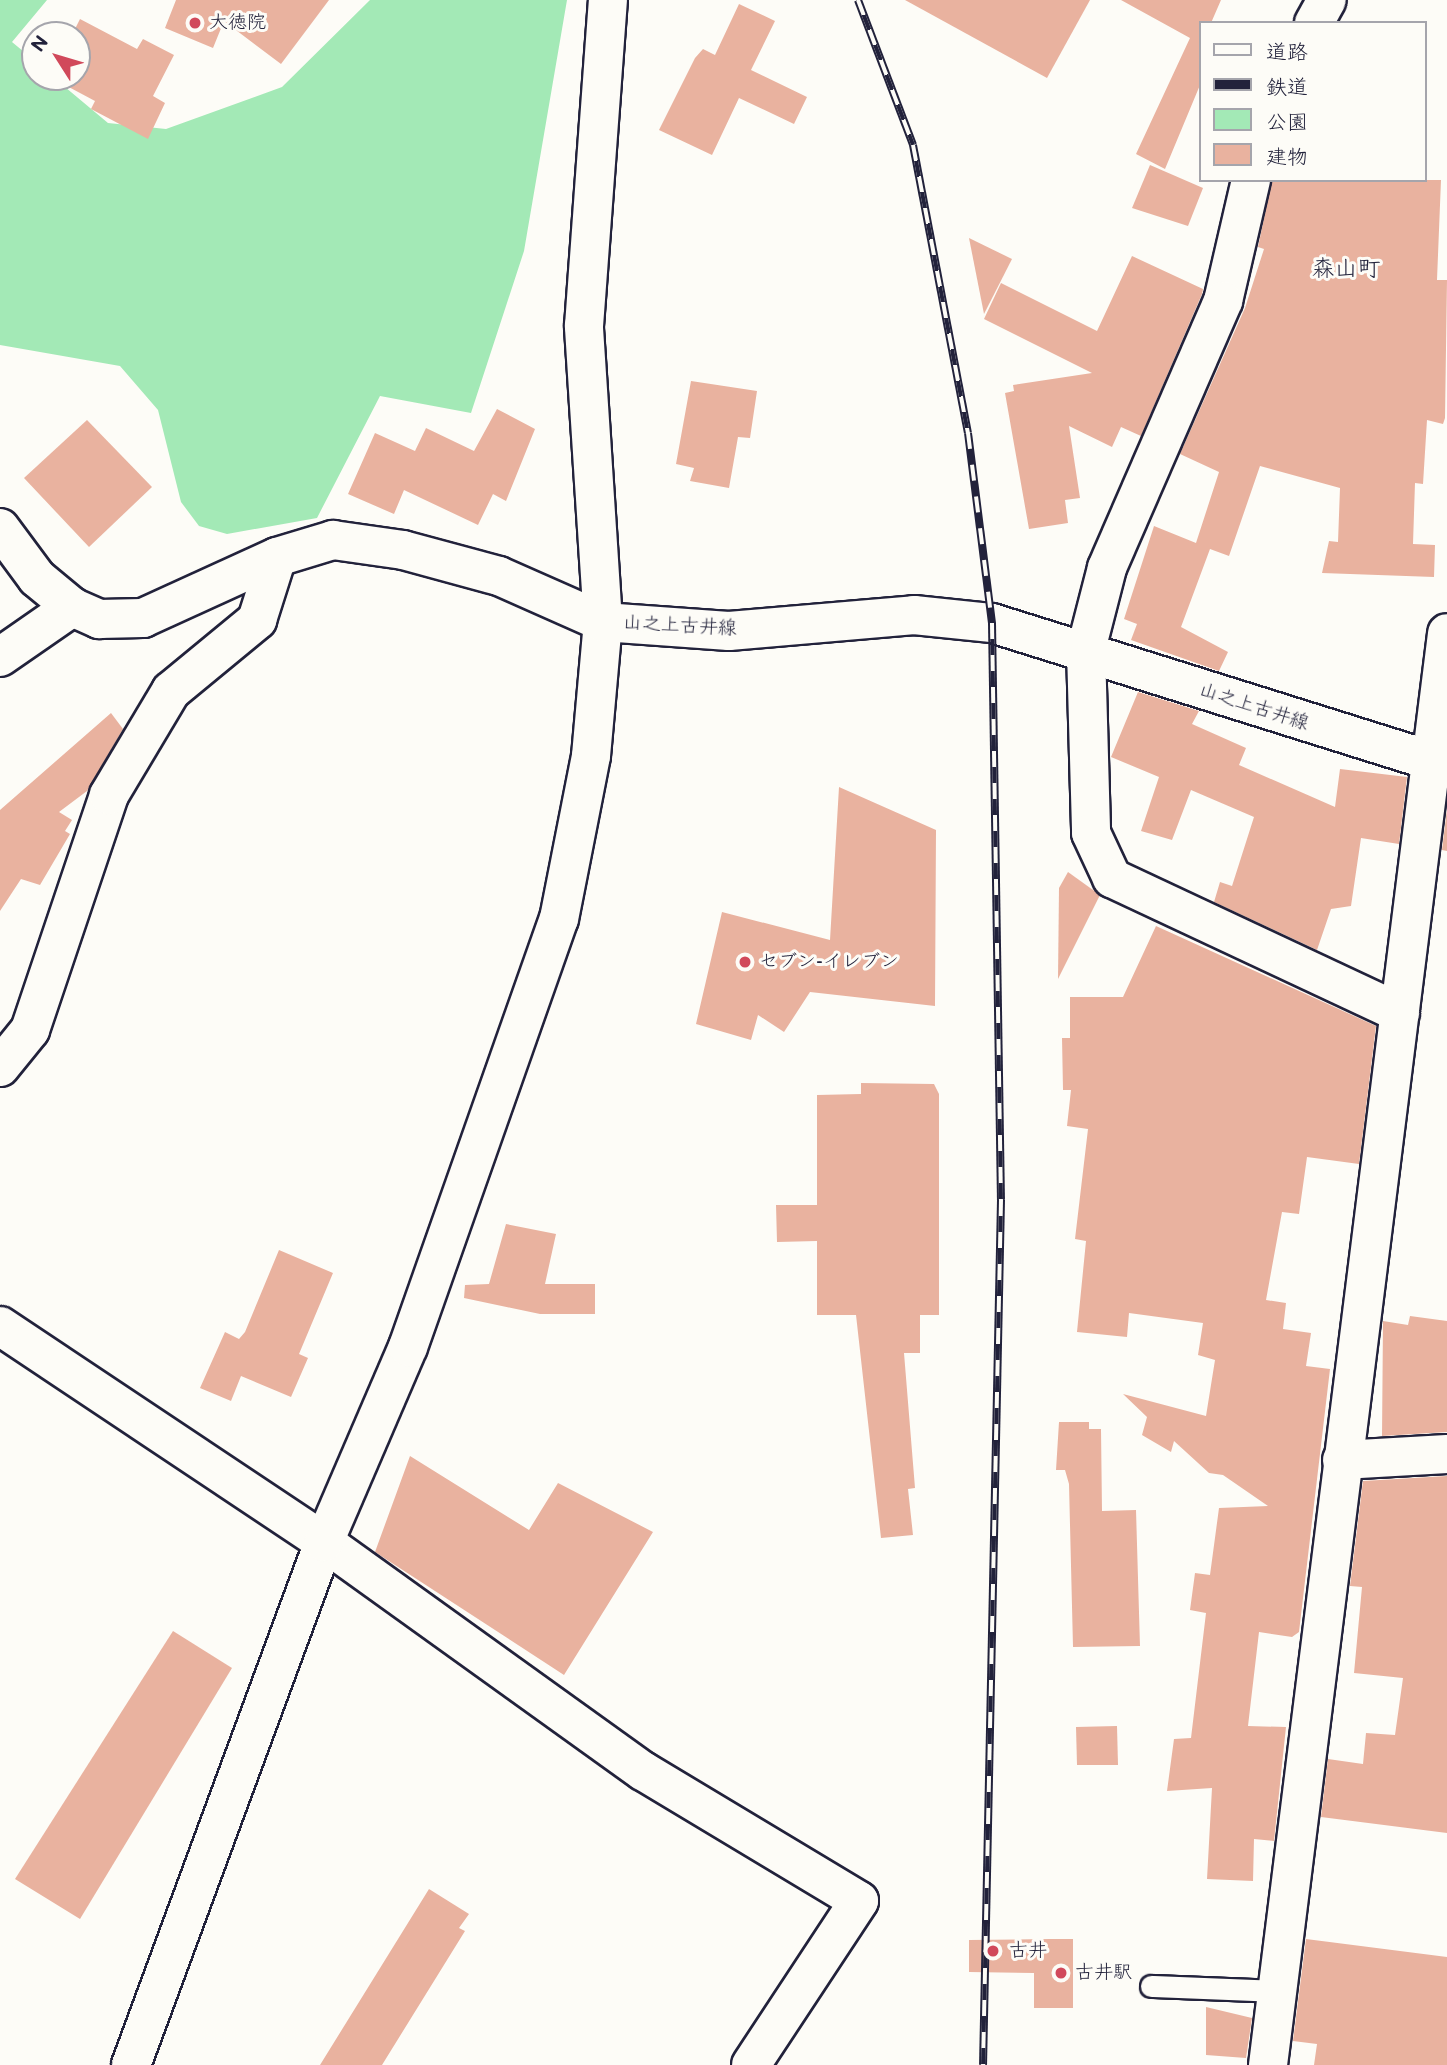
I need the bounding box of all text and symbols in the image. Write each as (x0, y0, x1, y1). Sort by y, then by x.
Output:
place label: 大徳院 (209, 12, 266, 34)
marker: 大徳院 (187, 15, 203, 31)
north arrow (21, 21, 91, 91)
legend (1198, 21, 1426, 182)
text: N (27, 32, 54, 57)
text: 道路 (1266, 40, 1308, 65)
text: 鉄道 (1266, 75, 1308, 100)
text: 公園 (1266, 110, 1308, 135)
text: 建物 (1266, 145, 1308, 170)
district label: 森山町 (1312, 255, 1380, 283)
street label: 山之上古井線 (622, 612, 738, 640)
street label: 山之上古井線 (1196, 679, 1312, 735)
place label: セブン-イレブン (759, 951, 899, 973)
marker: セブン-イレブン (737, 954, 753, 970)
place label: 古井 (1009, 1940, 1047, 1962)
marker: 古井 (983, 1941, 1003, 1961)
place label: 古井駅 (1075, 1962, 1132, 1984)
marker: 古井駅 (1053, 1965, 1069, 1981)

